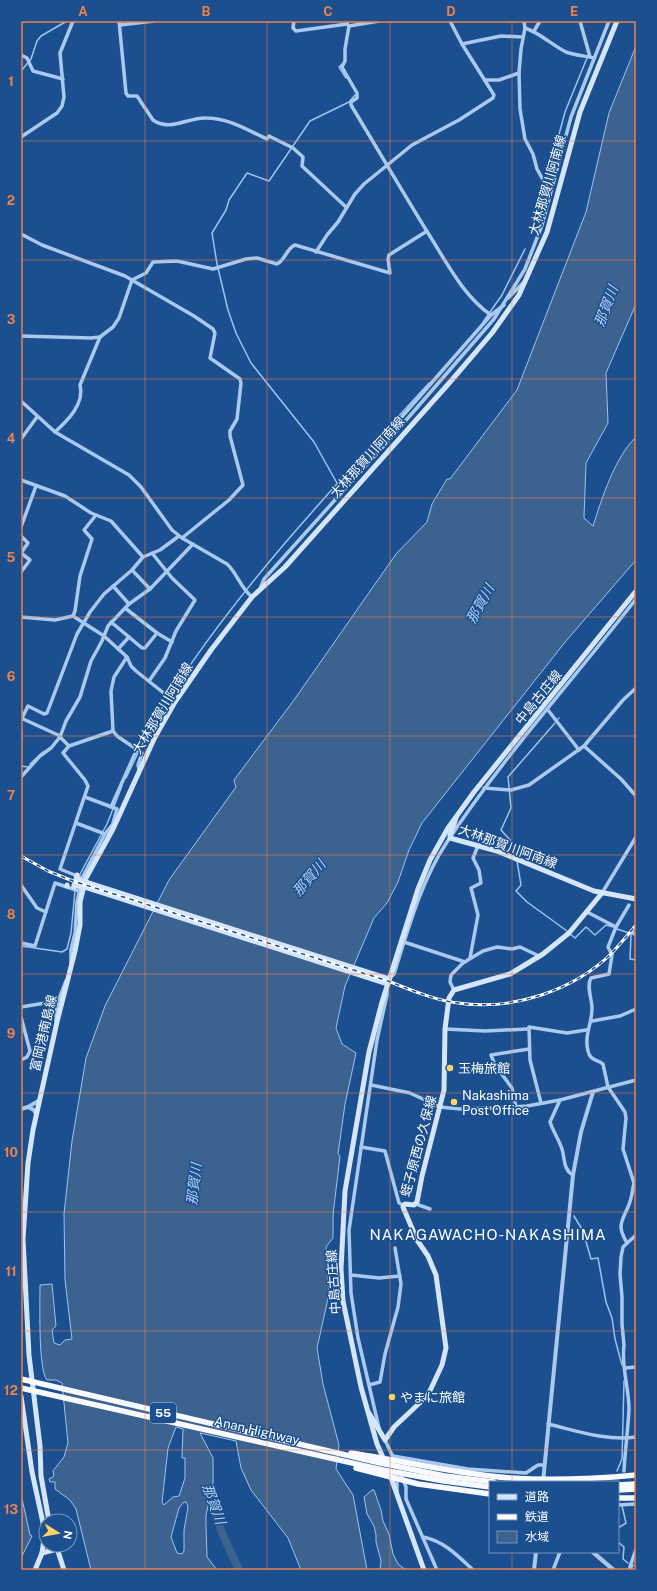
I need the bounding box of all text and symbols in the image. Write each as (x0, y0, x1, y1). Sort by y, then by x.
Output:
text: A (78, 4, 88, 19)
text: B (202, 4, 211, 19)
text: C (323, 4, 333, 19)
text: D (446, 4, 456, 19)
text: E (570, 4, 578, 19)
text: 1 (8, 74, 14, 89)
street label: 大林那賀川阿南線 (526, 133, 569, 237)
text: 2 (7, 193, 15, 208)
water label: 那賀川 (591, 282, 622, 328)
text: 3 (7, 312, 16, 327)
street label: 大林那賀川阿南線 (327, 414, 408, 501)
text: 4 (7, 431, 16, 446)
text: 5 (7, 550, 16, 565)
water label: 那賀川 (463, 580, 498, 626)
street label: 大林那賀川阿南線 (129, 660, 196, 757)
street label: 中島古庄線 (512, 667, 565, 727)
text: 6 (7, 669, 16, 684)
text: 7 (7, 788, 15, 803)
street label: 大林那賀川阿南線 (456, 822, 559, 871)
water label: 那賀川 (289, 855, 330, 899)
text: 8 (7, 907, 16, 922)
street label: 富岡港南島線 (27, 993, 60, 1073)
text: 9 (7, 1026, 15, 1041)
place label: 玉梅旅館 (458, 1061, 510, 1076)
marker: 玉梅旅館 (445, 1063, 455, 1073)
place label: Nakashima Post Office (462, 1088, 529, 1118)
street label: 蛭子原西の久保線 (398, 1094, 439, 1198)
marker: Nakashima Post Office (449, 1097, 459, 1107)
text: 10 (4, 1145, 18, 1160)
water label: 那賀川 (184, 1160, 205, 1206)
district label: NAKAGAWACHO-NAKASHIMA (369, 1226, 607, 1243)
street label: 中島古庄線 (324, 1249, 343, 1315)
text: 11 (5, 1264, 17, 1279)
text: 12 (4, 1383, 18, 1398)
place label: やまに旅館 (400, 1390, 465, 1405)
marker: やまに旅館 (387, 1392, 397, 1402)
road number: 55 (150, 1403, 176, 1423)
street label: Anan Highway (213, 1413, 301, 1448)
legend (489, 1481, 619, 1553)
water label: 那賀川 (199, 1482, 229, 1528)
text: 道路 (525, 1490, 549, 1504)
text: 13 (4, 1502, 18, 1517)
text: 鉄道 (525, 1510, 549, 1524)
north arrow (38, 1513, 78, 1553)
text: N (61, 1530, 75, 1540)
text: 水域 (525, 1530, 549, 1544)

